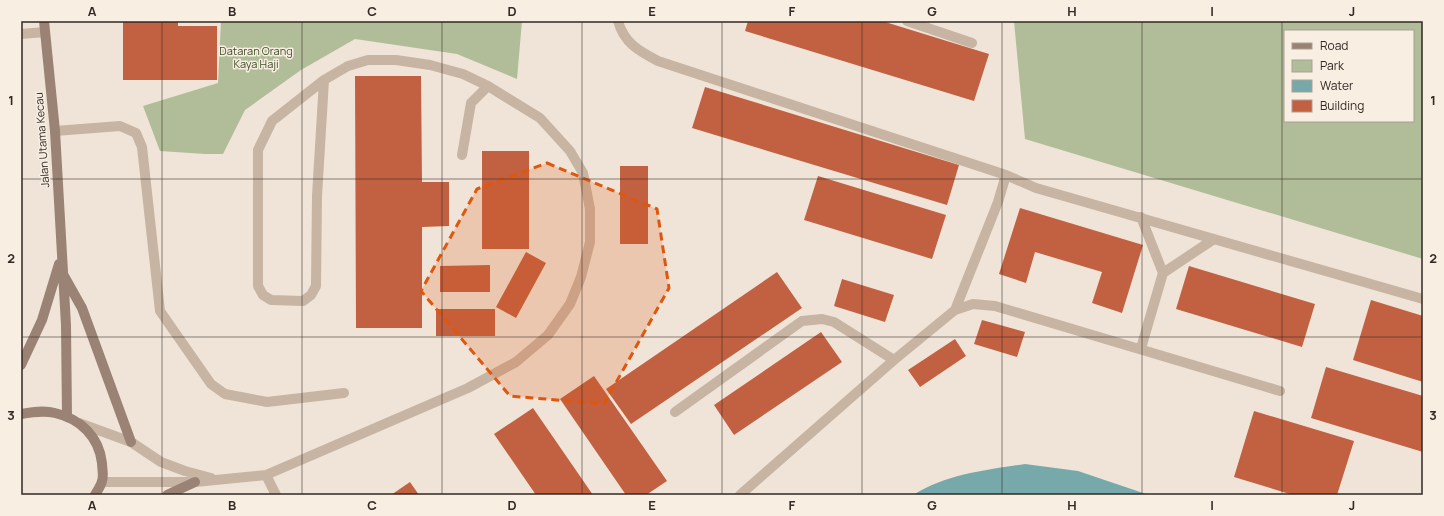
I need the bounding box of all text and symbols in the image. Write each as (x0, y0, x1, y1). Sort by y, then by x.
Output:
text: A (88, 2, 97, 20)
text: B (228, 2, 236, 20)
text: C (367, 2, 377, 20)
text: D (507, 2, 517, 20)
text: E (648, 2, 656, 20)
text: F (789, 2, 796, 20)
text: G (927, 2, 937, 20)
text: H (1067, 2, 1077, 20)
text: I (1210, 2, 1214, 20)
text: J (1349, 2, 1355, 20)
legend (1284, 30, 1414, 122)
text: Road (1320, 37, 1348, 54)
park label: Dataran Orang Kaya Haji (219, 43, 293, 71)
text: Park (1320, 57, 1345, 74)
text: Water (1320, 77, 1354, 94)
text: 1 (8, 91, 14, 109)
text: 1 (1430, 91, 1436, 109)
street label: Jalan Utama Kecau (31, 92, 52, 188)
text: Building (1320, 97, 1364, 114)
text: 2 (7, 249, 15, 267)
text: 2 (1429, 249, 1437, 267)
text: 3 (7, 406, 15, 424)
text: 3 (1429, 406, 1437, 424)
text: A (88, 496, 97, 514)
text: B (228, 496, 236, 514)
text: C (367, 496, 377, 514)
text: D (507, 496, 517, 514)
text: E (648, 496, 656, 514)
text: F (789, 496, 796, 514)
text: G (927, 496, 937, 514)
text: H (1067, 496, 1077, 514)
text: I (1210, 496, 1214, 514)
text: J (1349, 496, 1355, 514)

